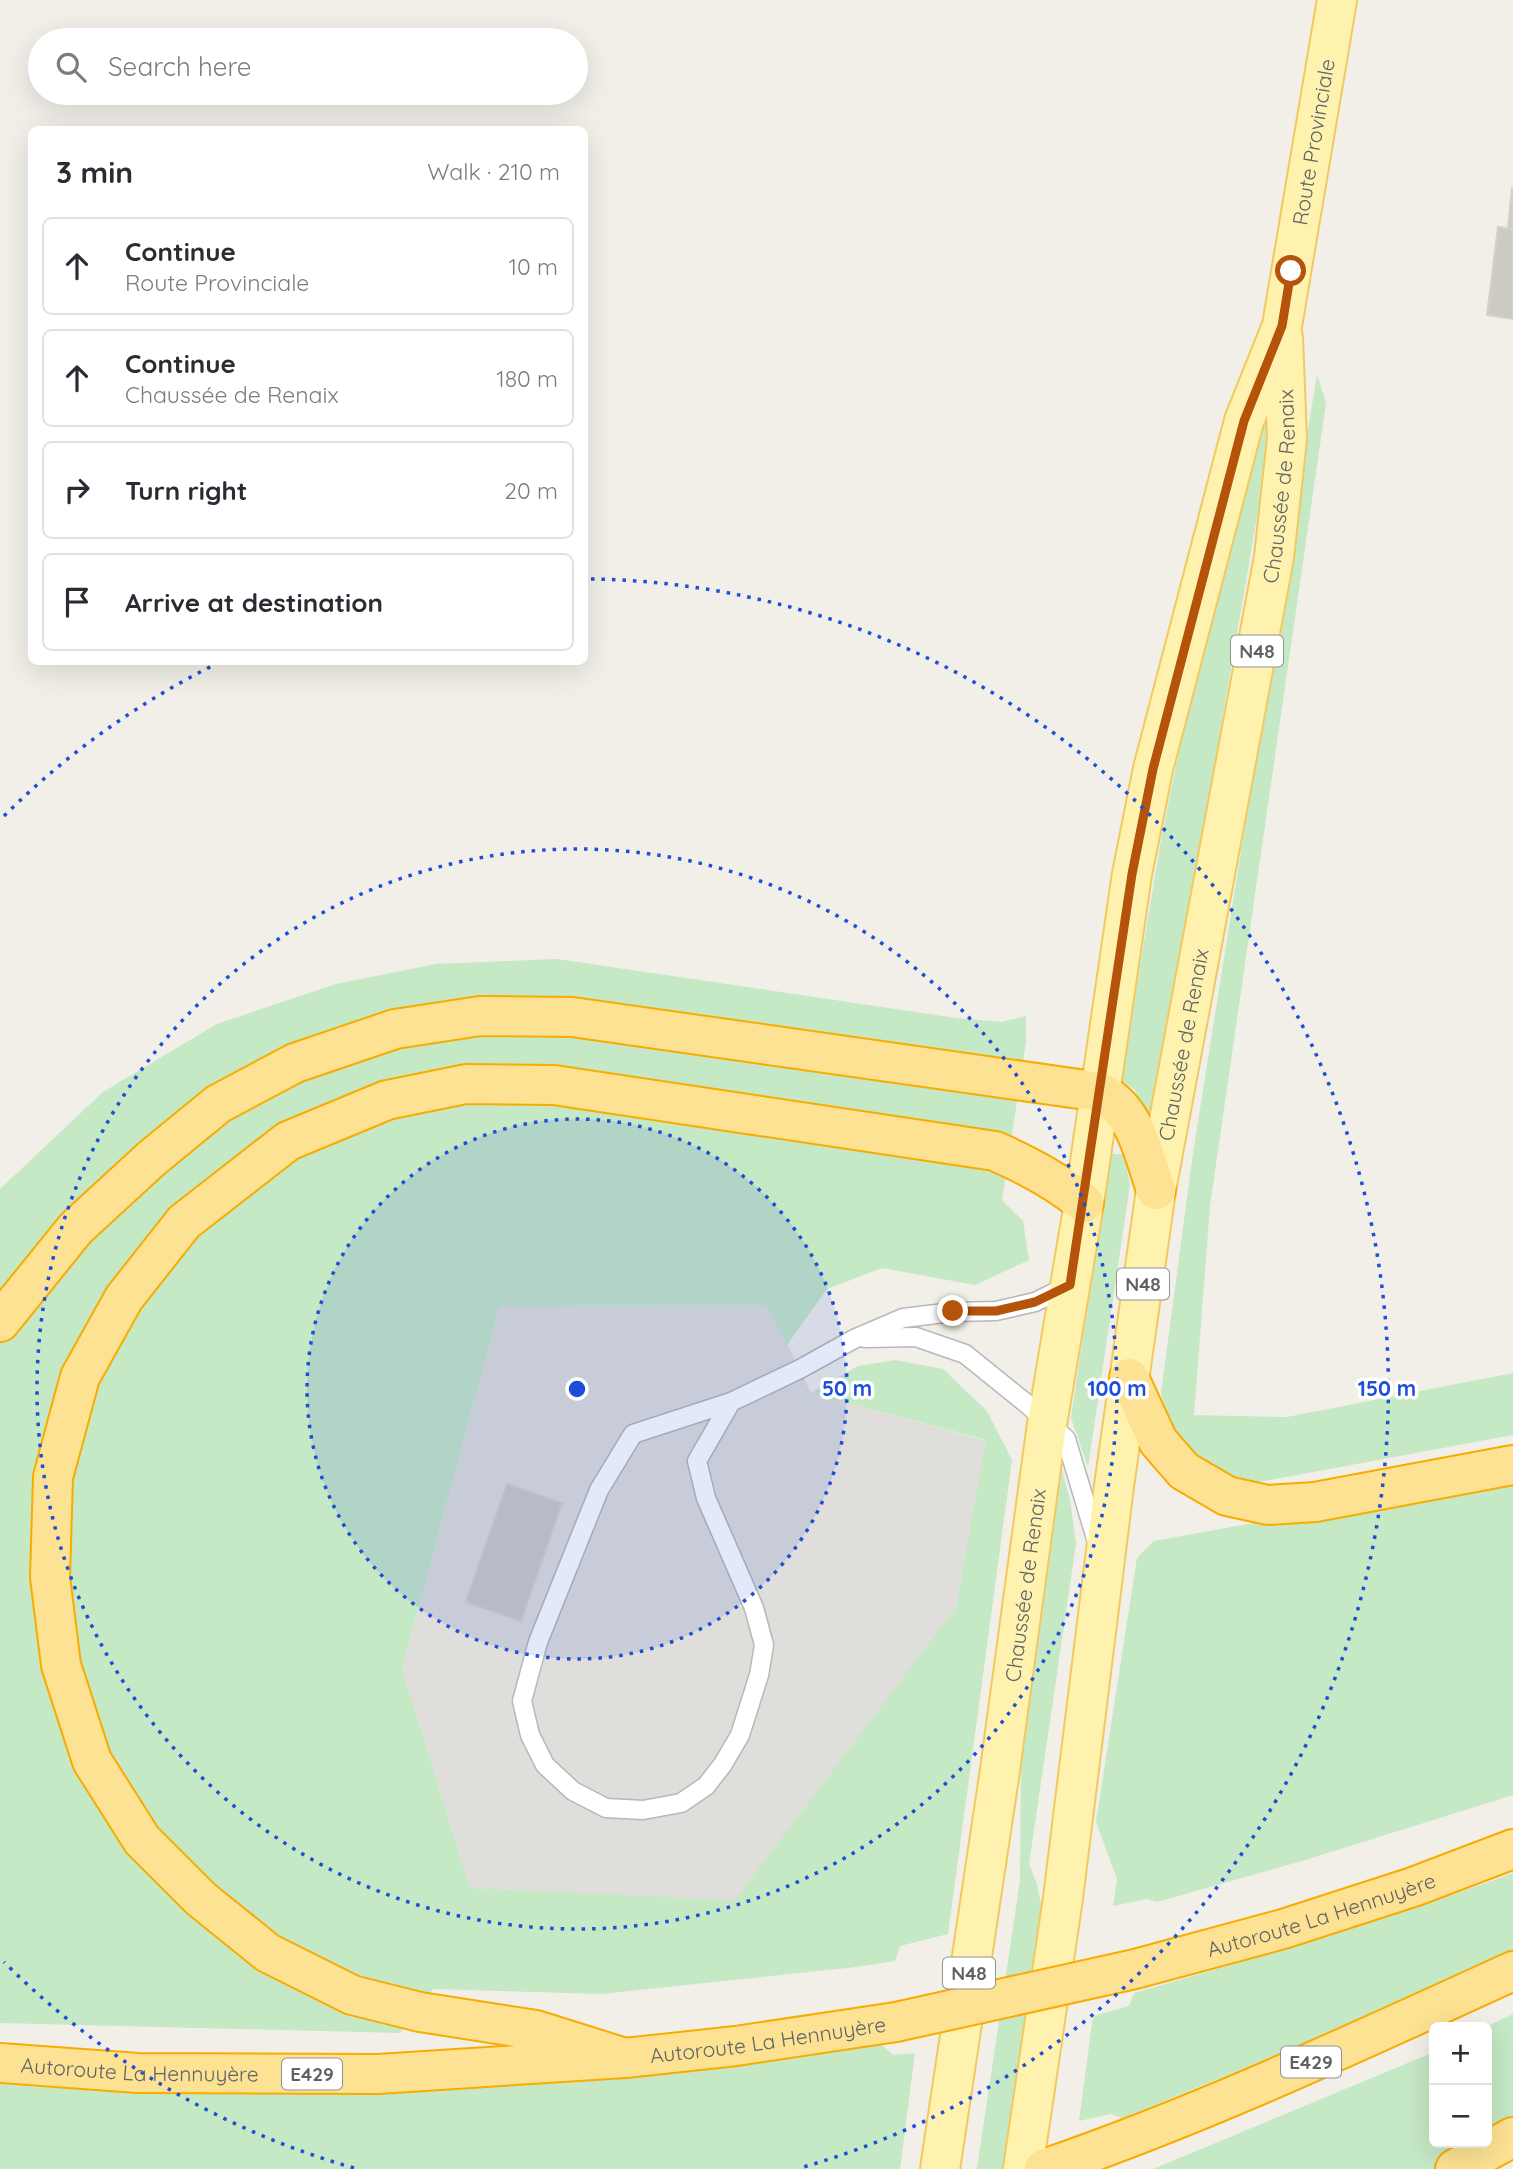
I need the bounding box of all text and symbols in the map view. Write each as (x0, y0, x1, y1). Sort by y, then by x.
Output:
search box (28, 28, 588, 105)
icon: search (52, 48, 90, 86)
text: Search here (108, 50, 252, 83)
street label: Route Provinciale (1286, 57, 1340, 227)
text: 3 min (56, 153, 133, 191)
text: Walk · 210 m (427, 157, 560, 186)
text: Continue (125, 235, 236, 268)
icon: ahead (58, 247, 96, 285)
text: 10 m (509, 252, 558, 281)
route start (1275, 255, 1306, 286)
text: Route Provinciale (125, 268, 309, 297)
text: Continue (125, 347, 236, 380)
icon: ahead (58, 359, 96, 397)
text: 180 m (496, 364, 558, 393)
text: Chaussée de Renaix (125, 380, 339, 409)
street label: Chaussée de Renaix (1256, 389, 1300, 585)
icon: right (58, 471, 96, 509)
text: Turn right (125, 474, 247, 507)
text: 20 m (504, 476, 558, 505)
icon: arrive (58, 583, 96, 621)
text: Arrive at destination (125, 586, 383, 619)
road number: N48 (1231, 636, 1283, 666)
street label: Chaussée de Renaix (1152, 946, 1214, 1143)
road number: N48 (1117, 1268, 1169, 1300)
route end (937, 1295, 968, 1326)
text: 50 m (822, 1375, 872, 1401)
text: 100 m (1087, 1375, 1147, 1401)
text: 150 m (1358, 1375, 1416, 1401)
centre of rings (565, 1377, 589, 1401)
street label: Chaussée de Renaix (999, 1487, 1051, 1684)
street label: Autoroute La Hennuyère (1204, 1867, 1439, 1962)
road number: N48 (943, 1957, 995, 1988)
street label: Autoroute La Hennuyère (649, 2011, 888, 2068)
map controls (1429, 2022, 1492, 2148)
button: + (1429, 2022, 1492, 2085)
road number: E429 (1281, 2046, 1341, 2078)
street label: Autoroute La Hennuyère (20, 2052, 259, 2087)
road number: E429 (282, 2058, 342, 2090)
button: − (1429, 2085, 1492, 2148)

